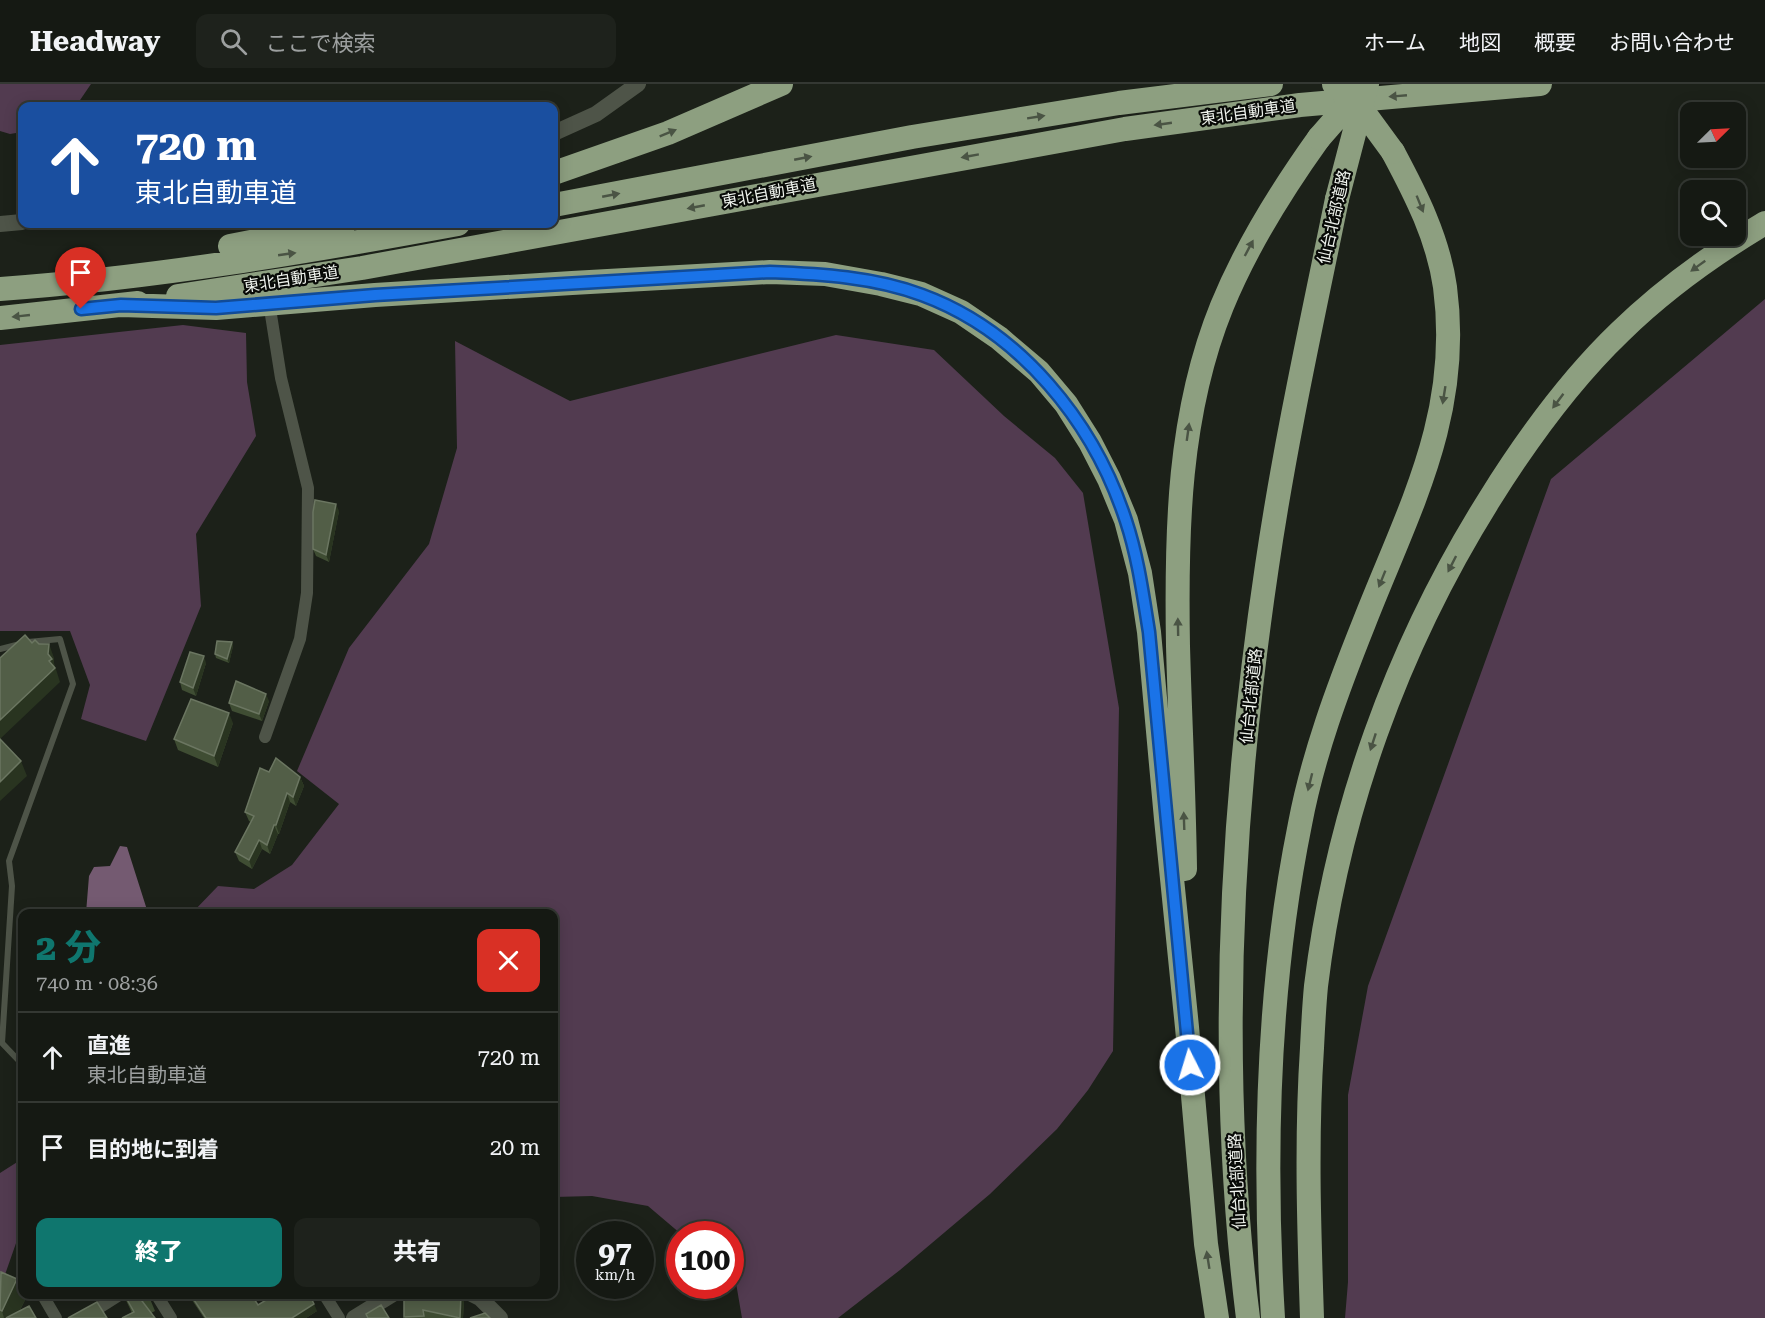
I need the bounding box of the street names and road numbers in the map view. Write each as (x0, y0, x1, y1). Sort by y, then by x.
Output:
street label: 東北自動車道 (1199, 96, 1297, 128)
street label: 仙台北部道路 (1314, 168, 1354, 266)
street label: 東北自動車道 (720, 175, 818, 211)
street label: 東北自動車道 (242, 262, 340, 296)
street label: 仙台北部道路 (1237, 647, 1265, 745)
street label: 仙台北部道路 (1225, 1133, 1249, 1229)

